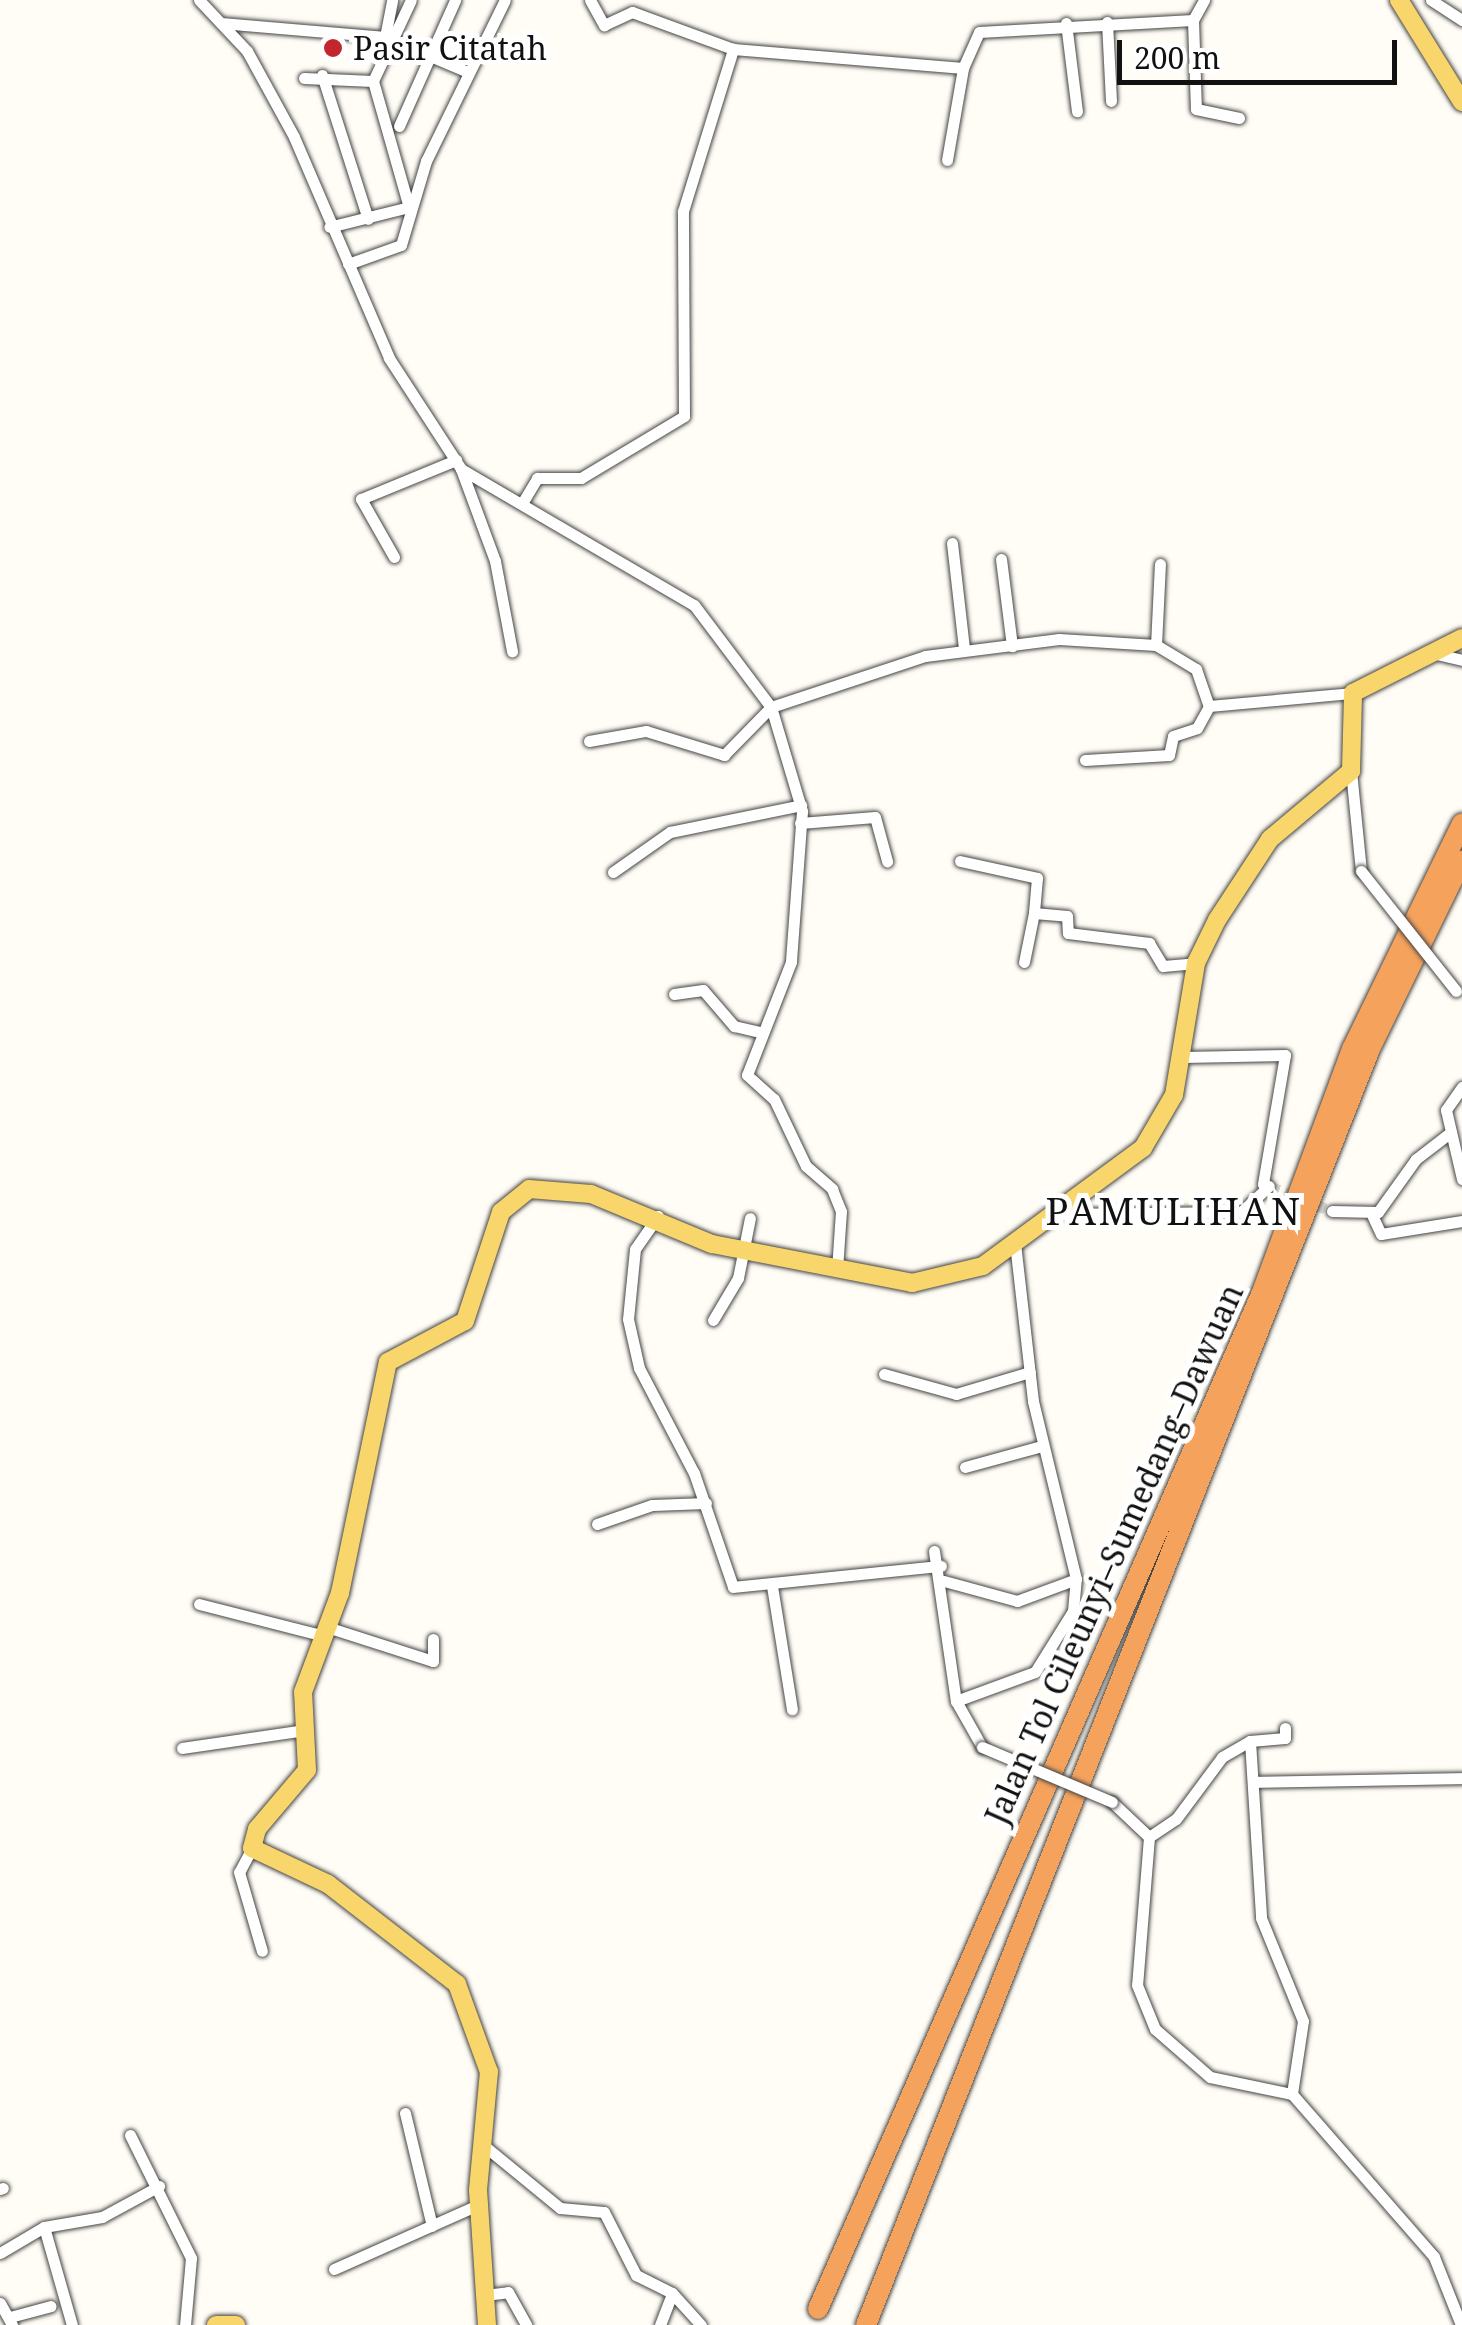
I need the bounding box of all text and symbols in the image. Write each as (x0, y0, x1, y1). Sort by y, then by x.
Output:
scale bar (1122, 20, 1402, 82)
place label: Pasir Citatah (353, 29, 547, 67)
marker: Pasir Citatah (322, 37, 344, 59)
text: 200 m (1134, 37, 1220, 78)
district label: PAMULIHAN (1046, 1188, 1302, 1234)
street label: Jalan Tol Cileunyi–Sumedang–Dawuan (977, 1278, 1251, 1830)

